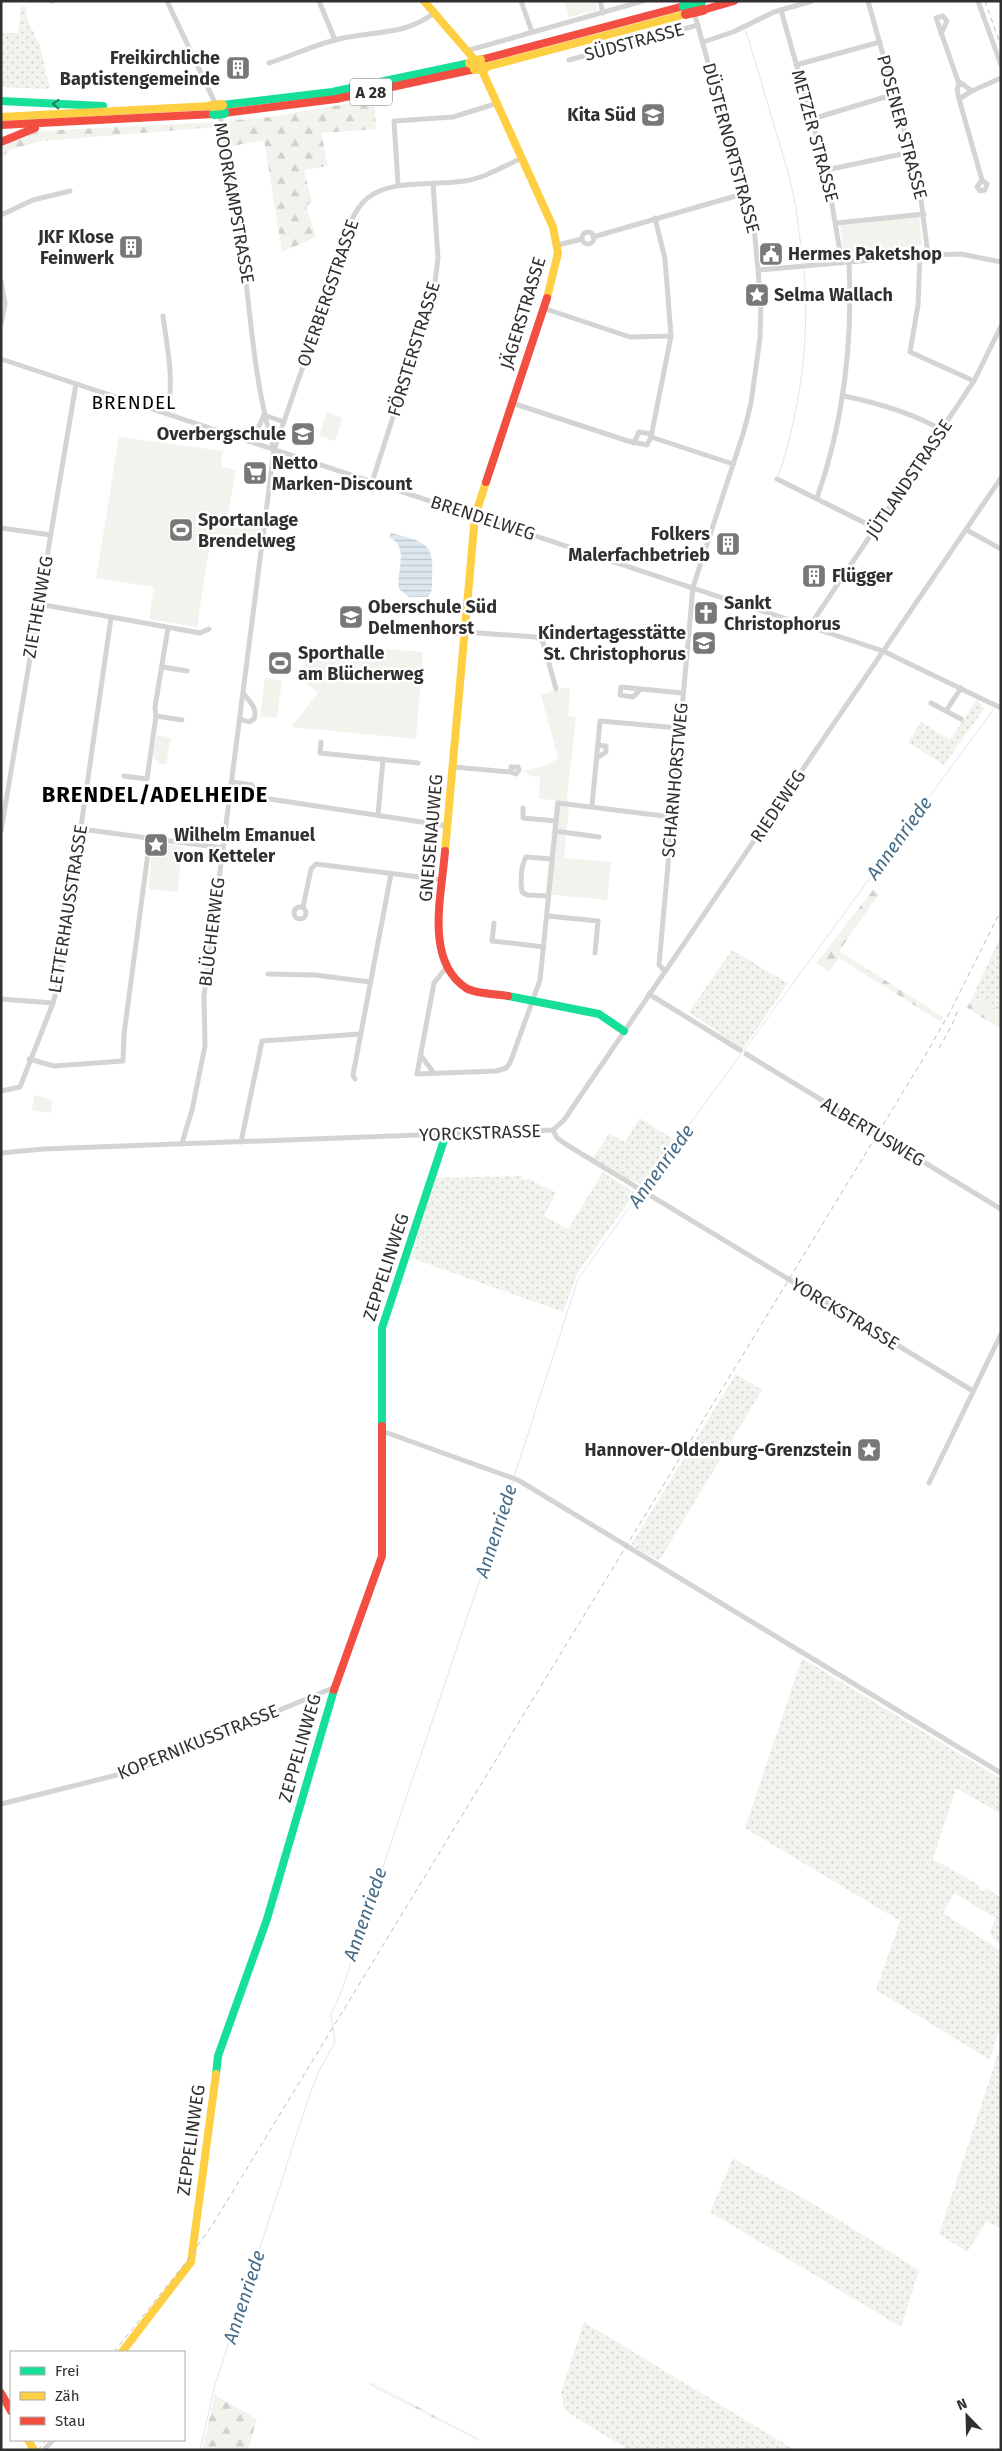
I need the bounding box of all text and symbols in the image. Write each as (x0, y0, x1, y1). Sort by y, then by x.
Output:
street label: SÜDSTRASSE (582, 18, 686, 66)
place label: Freikirchliche Baptistengemeinde (60, 47, 220, 90)
street label: POSENER STRASSE (872, 52, 932, 202)
building icon: Freikirchliche Baptistengemeinde (225, 55, 251, 81)
street label: DÜSTERNORTSTRASSE (698, 60, 764, 236)
street label: METZER STRASSE (787, 67, 843, 205)
road number: A 28 (350, 78, 392, 105)
one-way arrow (51, 99, 59, 110)
school or university icon: Kita Süd (640, 102, 666, 128)
place label: Kita Süd (567, 104, 636, 126)
street label: MOORKAMPSTRASSE (209, 121, 259, 285)
street label: OVERBERGSTRASSE (292, 216, 364, 370)
place label: JKF Klose Feinwerk (37, 226, 115, 269)
building icon: JKF Klose Feinwerk (118, 234, 144, 260)
public building icon: Hermes Paketshop (758, 241, 784, 267)
place label: Hermes Paketshop (788, 243, 942, 265)
street label: JÄGERSTRASSE (495, 254, 551, 372)
street label: FÖRSTERSTRASSE (383, 279, 445, 419)
place icon: Selma Wallach (744, 282, 770, 308)
place label: Selma Wallach (774, 284, 893, 306)
district label: BRENDEL (91, 391, 177, 414)
street label: JÜTLANDSTRASSE (861, 415, 957, 543)
school or university icon: Overbergschule (290, 421, 316, 447)
place label: Overbergschule (157, 423, 286, 445)
place label: Netto Marken-Discount (272, 452, 414, 495)
supermarket icon: Netto Marken-Discount (242, 460, 268, 486)
street label: BRENDELWEG (428, 491, 538, 545)
place label: Sportanlage Brendelweg (198, 509, 298, 552)
sports icon: Sportanlage Brendelweg (168, 517, 194, 543)
place label: Folkers Malerfachbetrieb (568, 523, 710, 566)
building icon: Folkers Malerfachbetrieb (715, 531, 741, 557)
street label: ZIETHENWEG (18, 554, 58, 660)
building icon: Flügger (801, 563, 827, 589)
place label: Flügger (832, 565, 894, 587)
place label: Sankt Christophorus (724, 592, 841, 635)
place label: Oberschule Süd Delmenhorst (368, 596, 497, 639)
church icon: Sankt Christophorus (693, 600, 719, 626)
school or university icon: Oberschule Süd Delmenhorst (338, 604, 364, 630)
place label: Kindertagesstätte St. Christophorus (538, 622, 686, 665)
school or university icon: Kindertagesstätte St. Christophorus (691, 630, 717, 656)
place label: Sporthalle am Blücherweg (298, 642, 424, 685)
sports icon: Sporthalle am Blücherweg (267, 650, 293, 676)
street label: SCHARNHORSTWEG (657, 702, 693, 858)
street label: RIEDEWEG (746, 766, 810, 846)
street label: GNEISENAUWEG (414, 773, 448, 903)
district label: BRENDEL/ADELHEIDE (42, 781, 268, 808)
water label: Annenriede (861, 792, 937, 885)
street label: LETTERHAUSSTRASSE (44, 823, 92, 995)
place label: Wilhelm Emanuel von Ketteler (173, 824, 316, 867)
place icon: Wilhelm Emanuel von Ketteler (143, 832, 169, 858)
street label: BLÜCHERWEG (194, 876, 230, 988)
street label: ALBERTUSWEG (817, 1093, 929, 1171)
street label: YORCKSTRASSE (419, 1120, 541, 1146)
water label: Annenriede (623, 1120, 699, 1213)
street label: ZEPPELINWEG (358, 1210, 414, 1324)
street label: YORCKSTRASSE (787, 1273, 903, 1355)
place icon: Hannover-Oldenburg-Grenzstein (856, 1437, 882, 1463)
place label: Hannover-Oldenburg-Grenzstein (585, 1439, 852, 1461)
water label: Annenriede (470, 1481, 522, 1582)
street label: ZEPPELINWEG (274, 1691, 326, 1805)
street label: KOPERNIKUSSTRASSE (114, 1700, 282, 1784)
water label: Annenriede (338, 1864, 392, 1965)
street label: ZEPPELINWEG (172, 2083, 210, 2197)
water label: Annenriede (218, 2247, 270, 2348)
legend (10, 2351, 185, 2441)
text: Frei (55, 2362, 80, 2380)
text: Zäh (55, 2387, 80, 2405)
north arrow (942, 2391, 992, 2441)
text: N (955, 2395, 970, 2414)
text: Stau (55, 2412, 85, 2430)

